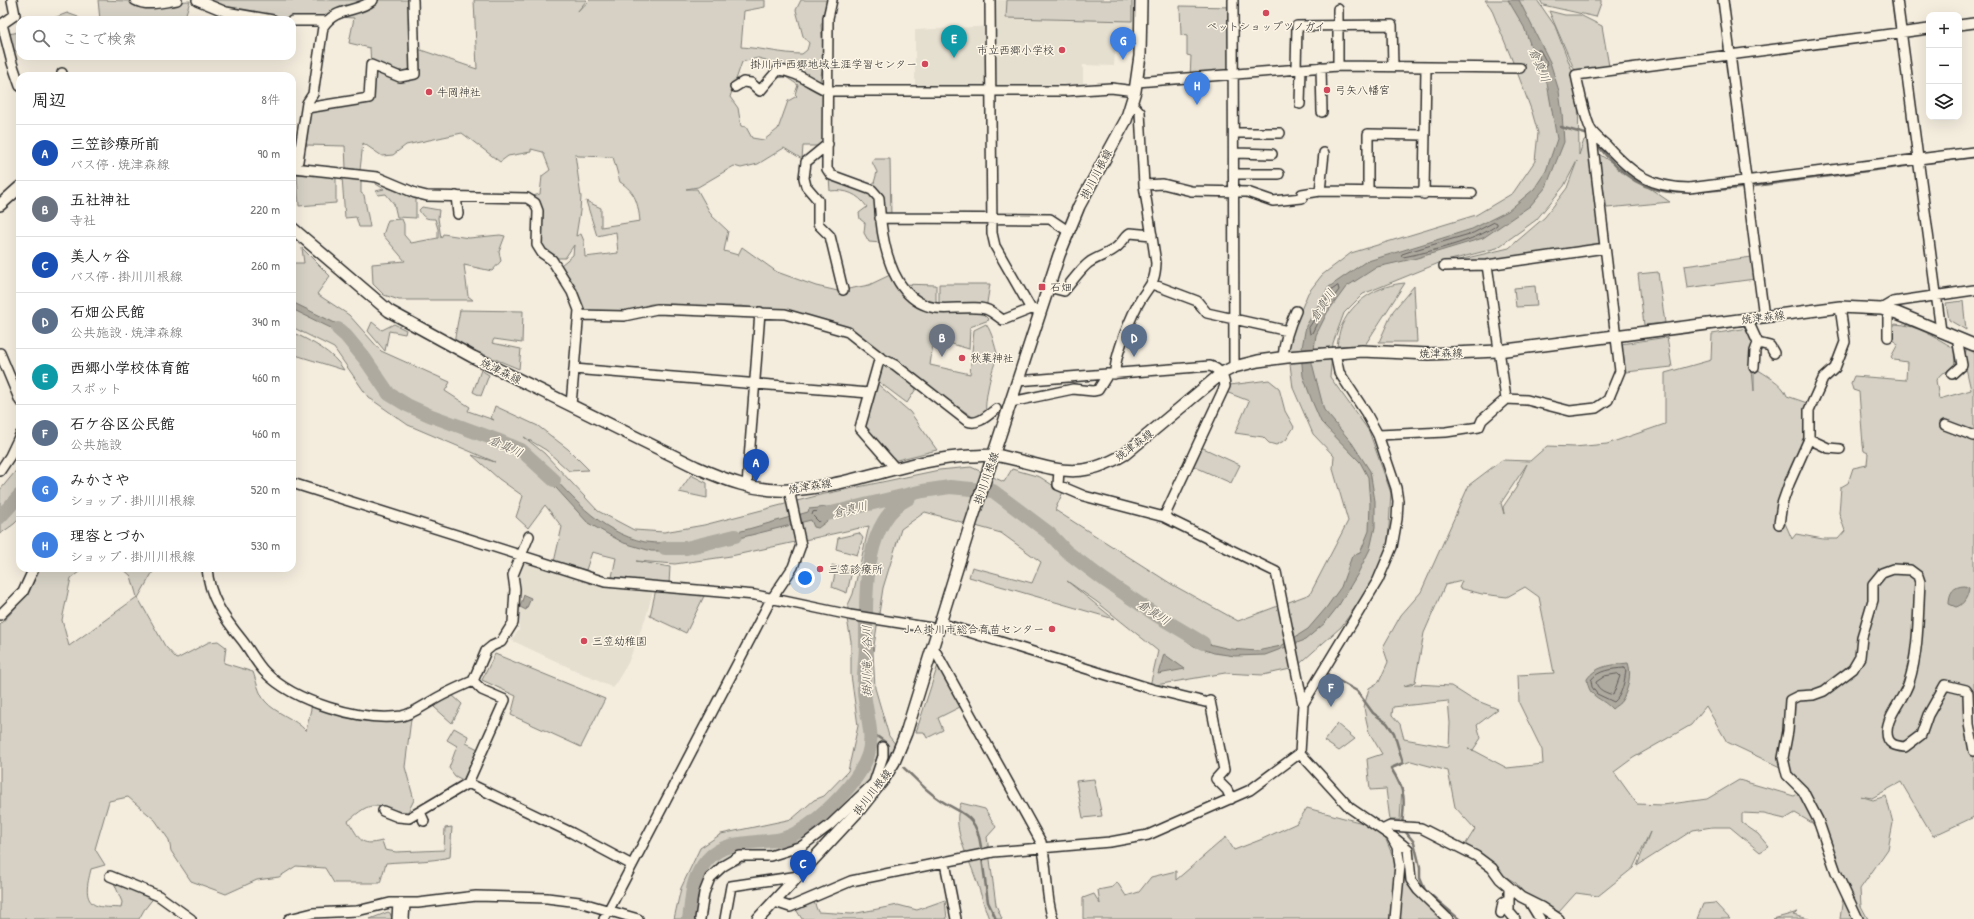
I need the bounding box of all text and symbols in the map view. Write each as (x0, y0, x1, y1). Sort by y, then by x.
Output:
marker: ペットショップツノガイ (1261, 8, 1271, 18)
map controls (1926, 12, 1962, 120)
button: + (1926, 12, 1962, 48)
search box (16, 16, 296, 60)
place label: ペットショップツノガイ (1206, 19, 1326, 33)
pin: E (941, 25, 967, 58)
icon: search (30, 27, 52, 49)
pin: G (1110, 27, 1136, 60)
text: ここで検索 (62, 28, 137, 49)
place label: 市立西郷小学校 (977, 43, 1054, 57)
marker: 市立西郷小学校 (1057, 45, 1067, 55)
water label: 倉真川 (1525, 45, 1555, 85)
button: − (1926, 48, 1962, 84)
place label: 掛川市 西郷地域生涯学習センター (750, 57, 917, 71)
marker: 掛川市 西郷地域生涯学習センター (920, 59, 930, 69)
pin: H (1184, 72, 1210, 105)
place label: 弓矢八幡宮 (1335, 83, 1390, 97)
button: layers (1926, 84, 1962, 120)
place label: 牛岡神社 (437, 85, 481, 99)
marker: 弓矢八幡宮 (1322, 85, 1332, 95)
marker: 牛岡神社 (424, 87, 434, 97)
text: 周辺 (32, 88, 66, 111)
text: 8件 (261, 90, 280, 108)
text: 三笠診療所前 (70, 133, 160, 154)
text: A (42, 144, 48, 162)
text: 90 m (258, 144, 280, 162)
street label: 掛川川根線 (1077, 146, 1115, 202)
text: バス停 · 焼津森線 (70, 155, 170, 173)
text: 五社神社 (70, 189, 130, 210)
text: B (42, 200, 48, 218)
text: 220 m (250, 200, 280, 218)
text: 寺社 (70, 211, 96, 229)
text: 美人ヶ谷 (70, 245, 130, 266)
text: C (41, 256, 49, 274)
text: 260 m (251, 256, 280, 274)
text: バス停 · 掛川川根線 (70, 267, 183, 285)
place label: 石畑 (1050, 280, 1072, 294)
marker: 石畑 (1037, 282, 1047, 292)
water label: 倉真川 (1305, 285, 1339, 325)
text: 石畑公民館 (70, 301, 145, 322)
street label: 焼津森線 (1740, 307, 1786, 327)
text: D (42, 312, 48, 330)
text: 340 m (252, 312, 280, 330)
text: 公共施設 · 焼津森線 (70, 323, 183, 341)
pin: B (929, 324, 955, 357)
pin: D (1121, 324, 1147, 357)
street label: 焼津森線 (1419, 346, 1463, 360)
place label: 秋葉神社 (970, 351, 1014, 365)
marker: 秋葉神社 (957, 353, 967, 363)
street label: 焼津森線 (478, 355, 524, 387)
text: 西郷小学校体育館 (70, 357, 190, 378)
text: E (42, 368, 48, 386)
text: 460 m (252, 368, 280, 386)
text: スポット (70, 379, 122, 397)
text: 石ケ谷区公民館 (70, 413, 175, 434)
text: F (43, 424, 47, 442)
text: 460 m (252, 424, 280, 442)
street label: 焼津森線 (1112, 426, 1156, 464)
water label: 倉真川 (486, 431, 526, 461)
text: 公共施設 (70, 435, 122, 453)
pin: A (743, 449, 769, 482)
street label: 掛川川根線 (970, 450, 1002, 506)
text: みかさや (70, 469, 130, 490)
street label: 焼津森線 (787, 476, 833, 496)
text: G (42, 480, 48, 498)
text: 520 m (251, 480, 280, 498)
text: ショップ · 掛川川根線 (70, 491, 195, 509)
water label: 倉真川 (831, 497, 869, 521)
text: 理容とづか (70, 525, 145, 546)
text: H (42, 536, 48, 554)
text: 530 m (251, 536, 280, 554)
text: ショップ · 掛川川根線 (70, 547, 195, 565)
place label: 三笠診療所 (828, 562, 883, 576)
marker: 三笠診療所 (815, 564, 825, 574)
your location (795, 568, 815, 588)
water label: 倉真川 (1134, 595, 1174, 629)
place label: ＪＡ掛川市総合育苗センター (901, 622, 1044, 636)
marker: ＪＡ掛川市総合育苗センター (1047, 624, 1057, 634)
water label: 掛川滝ノ谷川 (858, 625, 875, 697)
place label: 三笠幼稚園 (592, 634, 647, 648)
marker: 三笠幼稚園 (579, 636, 589, 646)
pin: F (1318, 674, 1344, 707)
street label: 掛川川根線 (850, 766, 894, 818)
pin: C (790, 850, 816, 883)

